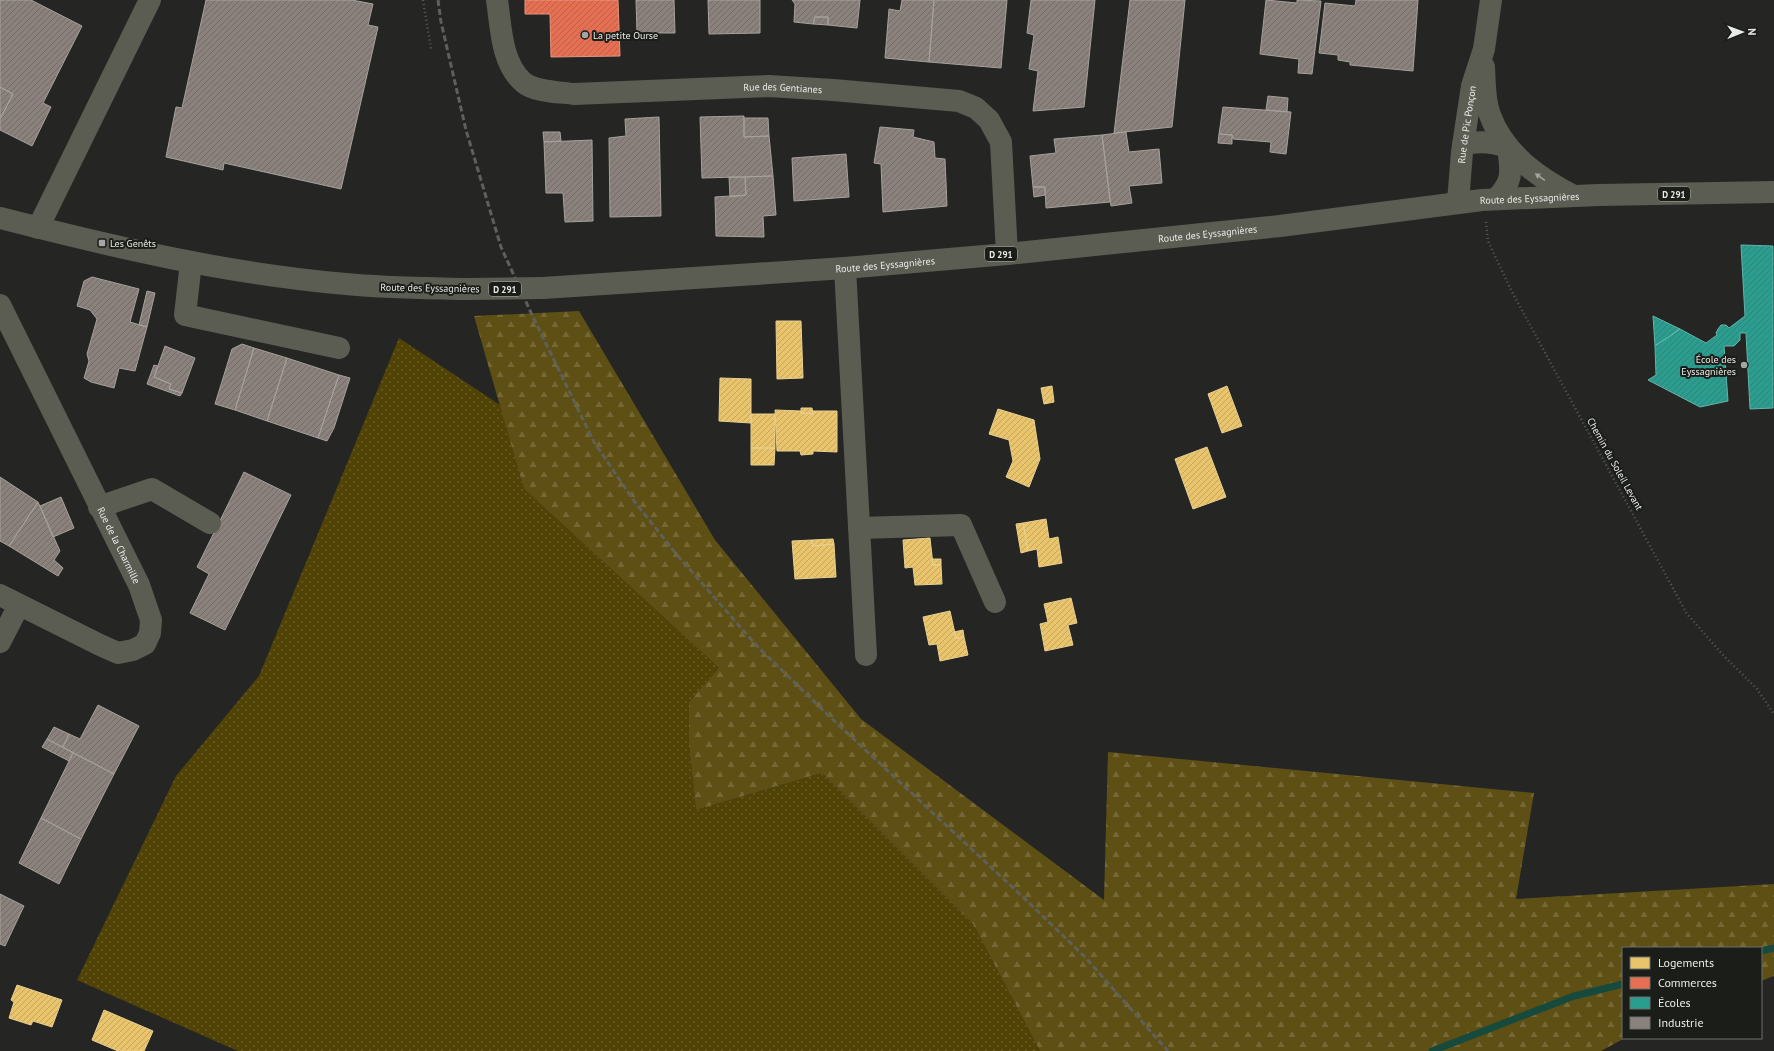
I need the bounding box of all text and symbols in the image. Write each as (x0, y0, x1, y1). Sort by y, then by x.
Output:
north arrow (1722, 12, 1762, 52)
text: N (1745, 28, 1759, 36)
place label: La petite Ourse (593, 29, 658, 42)
marker: La petite Ourse (580, 30, 590, 40)
street label: Rue des Gentianes (743, 79, 823, 96)
street label: Rue de Pic Ponçon (1455, 85, 1478, 164)
one-way arrow (1535, 173, 1546, 181)
road number: D 291 (1658, 187, 1690, 201)
street label: Route des Eyssagnières (1480, 189, 1580, 207)
street label: Route des Eyssagnières (1158, 222, 1258, 245)
place label: Les Genêts (110, 237, 156, 250)
marker: Les Genêts (97, 238, 107, 248)
road number: D 291 (985, 247, 1017, 261)
street label: Route des Eyssagnières (835, 254, 935, 275)
street label: Route des Eyssagnières (380, 281, 480, 295)
road number: D 291 (489, 282, 521, 296)
place label: École des Eyssagnières (1681, 353, 1736, 378)
marker: École des Eyssagnières (1739, 360, 1749, 370)
street label: Chemin du Soleil Levant (1584, 416, 1646, 513)
street label: Rue de la Charmille (95, 505, 144, 586)
legend (1622, 947, 1762, 1039)
text: Logements (1658, 955, 1714, 970)
text: Commerces (1658, 975, 1717, 990)
text: Écoles (1658, 995, 1691, 1010)
text: Industrie (1658, 1015, 1704, 1030)

